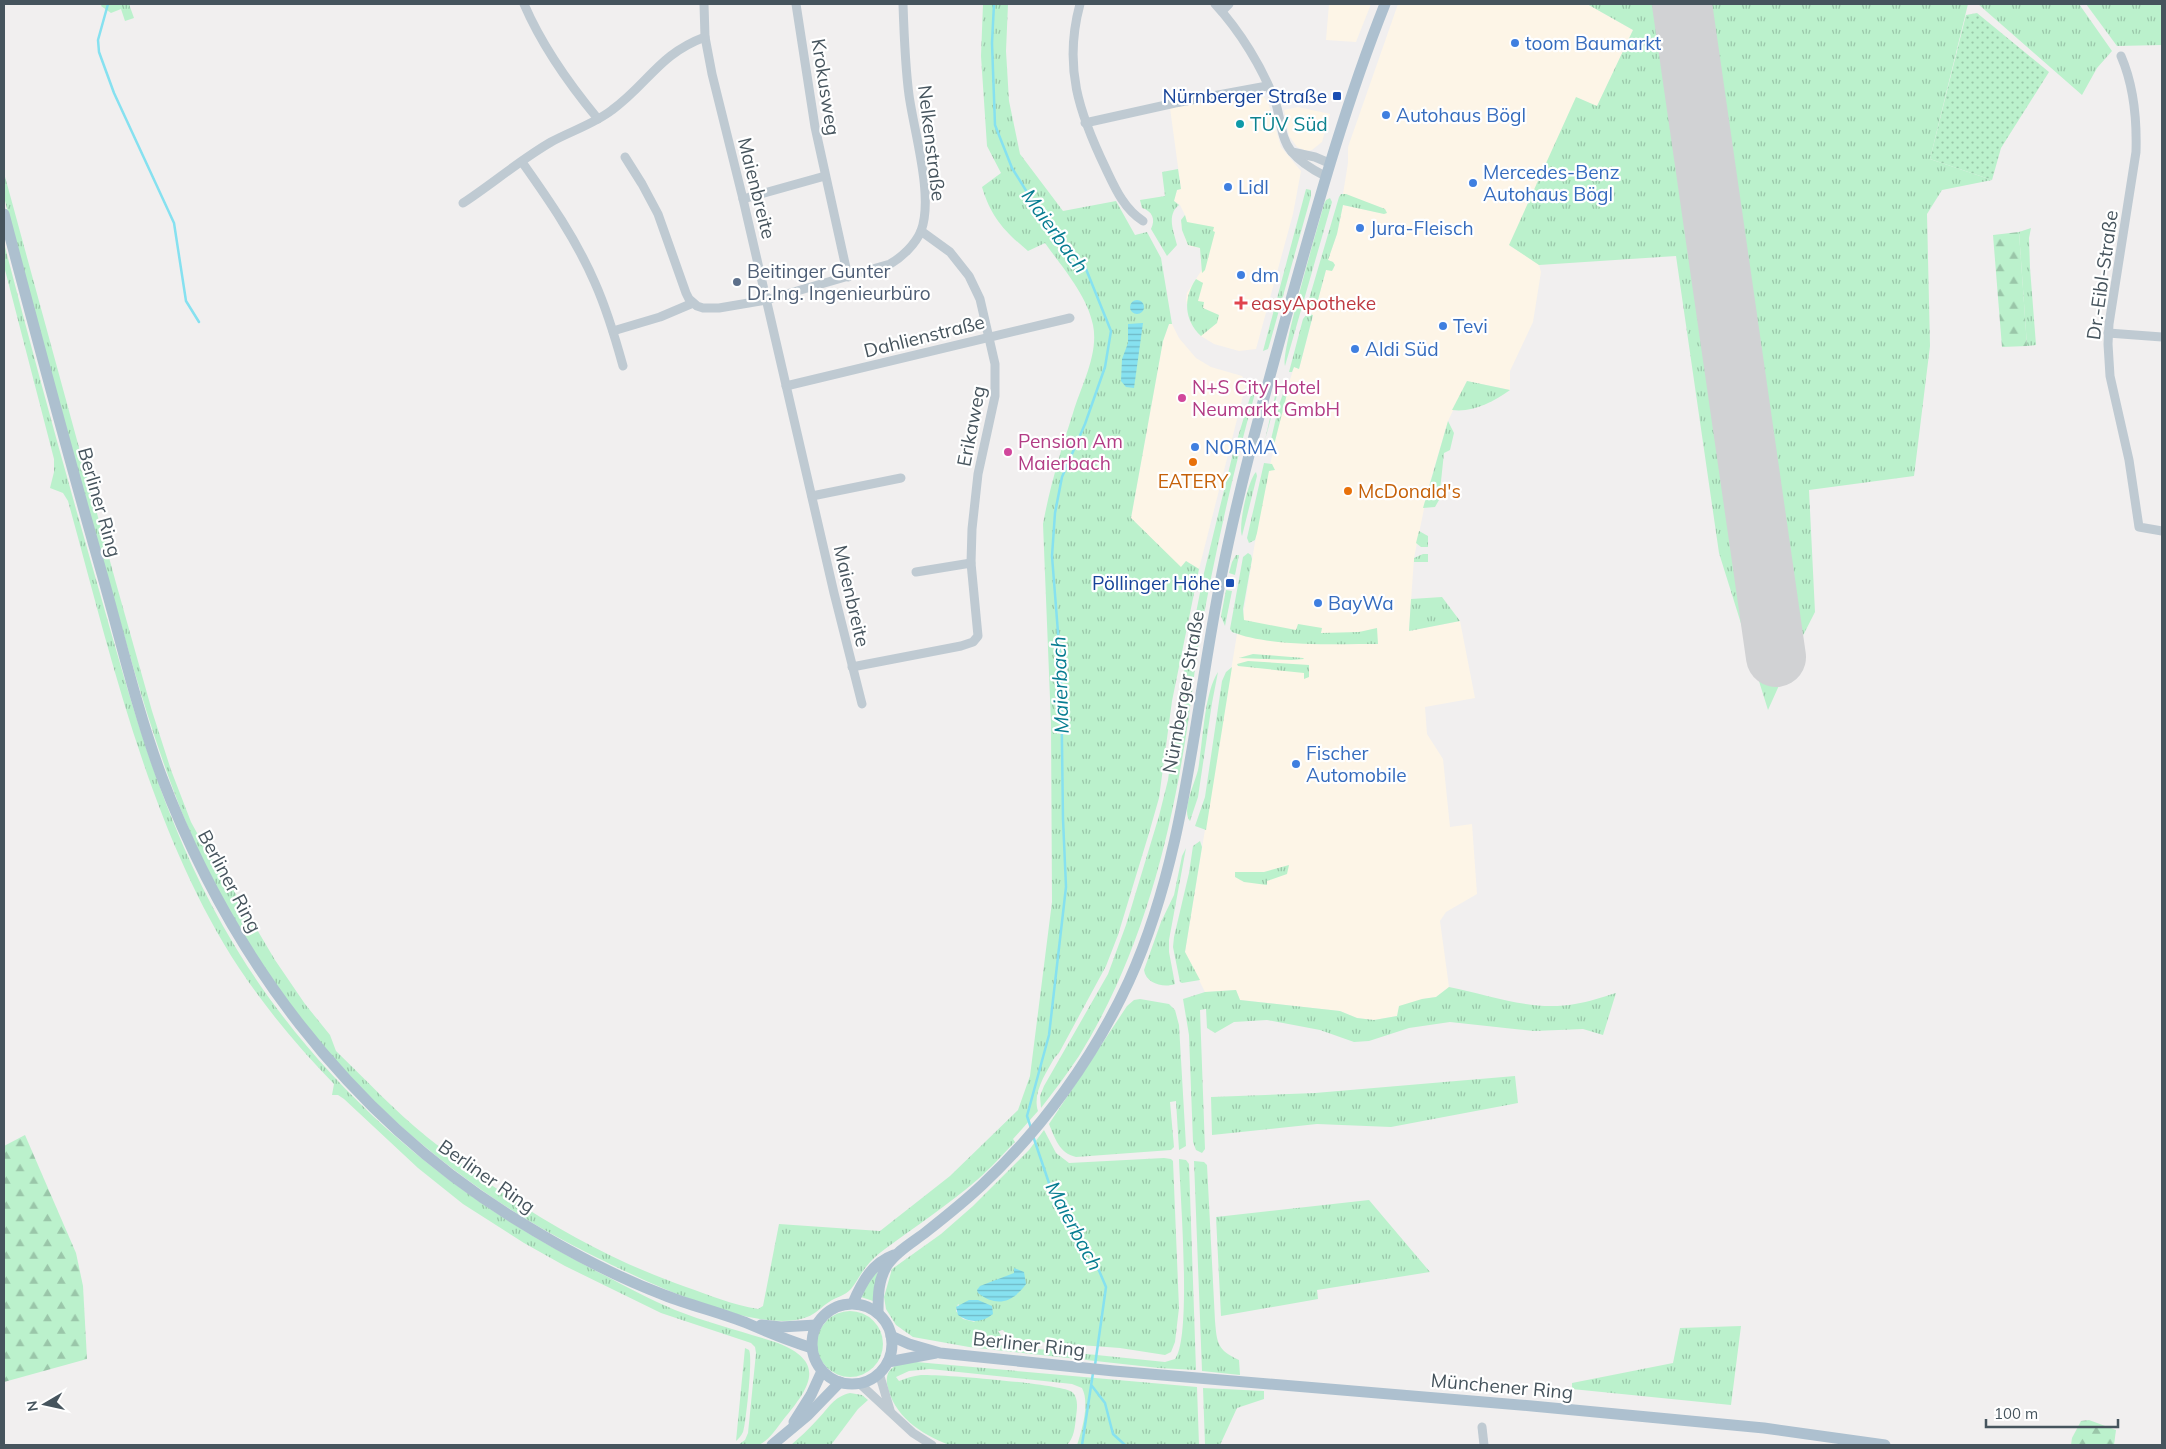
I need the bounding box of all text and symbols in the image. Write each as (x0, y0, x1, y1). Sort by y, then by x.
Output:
place label: toom Baumarkt (1525, 31, 1662, 55)
street label: Krokusweg (806, 37, 846, 137)
marker: toom Baumarkt (1509, 37, 1521, 49)
street label: Nelkenstraße (913, 84, 951, 202)
place label: Nürnberger Straße (1163, 84, 1327, 108)
marker: Nürnberger Straße (1331, 90, 1343, 102)
place label: Autohaus Bögl (1396, 103, 1526, 127)
marker: Autohaus Bögl (1380, 109, 1392, 121)
place label: TÜV Süd (1250, 112, 1328, 136)
marker: TÜV Süd (1234, 118, 1246, 130)
street label: Maienbreite (733, 135, 781, 241)
place label: Mercedes-Benz Autohaus Bögl (1483, 160, 1620, 206)
place label: Lidl (1238, 175, 1269, 199)
marker: Mercedes-Benz Autohaus Bögl (1467, 177, 1479, 189)
marker: Lidl (1222, 181, 1234, 193)
water label: Maierbach (1017, 184, 1094, 278)
street label: Dr.-Eibl-Straße (2081, 209, 2123, 341)
place label: Jura-Fleisch (1370, 216, 1474, 240)
marker: Jura-Fleisch (1354, 222, 1366, 234)
place label: Beitinger Gunter Dr.Ing. Ingenieurbüro (747, 259, 931, 305)
place label: dm (1251, 263, 1279, 287)
marker: dm (1235, 269, 1247, 281)
marker: Beitinger Gunter Dr.Ing. Ingenieurbüro (731, 276, 743, 288)
place label: easyApotheke (1251, 291, 1376, 315)
marker: easyApotheke (1235, 297, 1247, 309)
street label: Dahlienstraße (861, 309, 987, 363)
place label: Tevi (1453, 314, 1488, 338)
marker: Tevi (1437, 320, 1449, 332)
place label: Aldi Süd (1365, 337, 1439, 361)
marker: Aldi Süd (1349, 343, 1361, 355)
place label: N+S City Hotel Neumarkt GmbH (1192, 375, 1340, 421)
street label: Erikaweg (951, 384, 991, 468)
marker: N+S City Hotel Neumarkt GmbH (1176, 392, 1188, 404)
place label: Pension Am Maierbach (1018, 429, 1123, 475)
place label: NORMA (1205, 435, 1277, 459)
marker: NORMA (1189, 441, 1201, 453)
street label: Berliner Ring (73, 444, 127, 560)
marker: Pension Am Maierbach (1002, 446, 1014, 458)
marker: EATERY (1187, 456, 1199, 468)
place label: EATERY (1158, 469, 1229, 493)
place label: McDonald's (1358, 479, 1461, 503)
marker: McDonald's (1342, 485, 1354, 497)
street label: Maienbreite (829, 543, 875, 649)
place label: Pöllinger Höhe (1092, 571, 1220, 595)
marker: Pöllinger Höhe (1224, 577, 1236, 589)
place label: BayWa (1328, 591, 1394, 615)
marker: BayWa (1312, 597, 1324, 609)
street label: Nürnberger Straße (1157, 609, 1209, 775)
water label: Maierbach (1045, 636, 1074, 734)
place label: Fischer Automobile (1306, 741, 1407, 787)
marker: Fischer Automobile (1290, 758, 1302, 770)
street label: Berliner Ring (193, 826, 267, 936)
street label: Berliner Ring (434, 1134, 540, 1218)
water label: Maierbach (1040, 1177, 1108, 1275)
street label: Berliner Ring (972, 1326, 1086, 1362)
street label: Münchener Ring (1430, 1368, 1574, 1404)
north arrow (20, 1379, 70, 1429)
scale bar (1986, 1396, 2118, 1428)
text: N (22, 1399, 42, 1413)
text: 100 m (1994, 1404, 2038, 1423)

